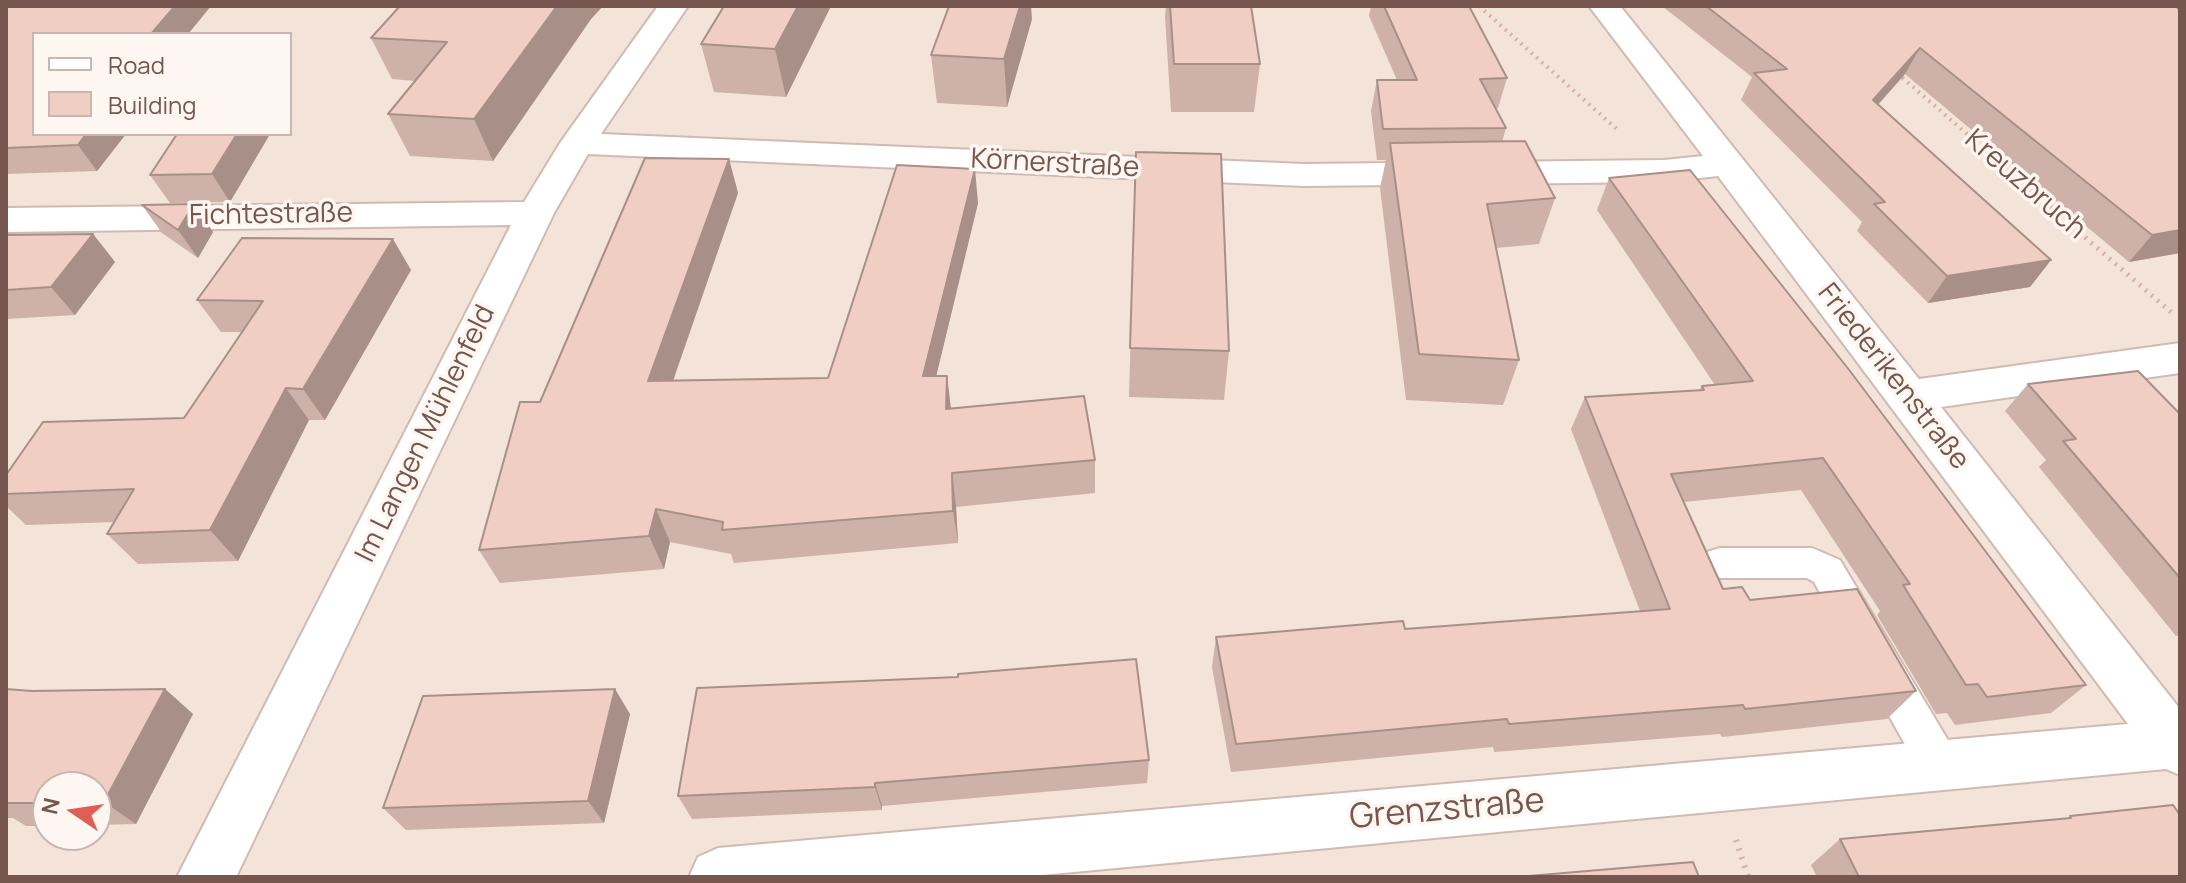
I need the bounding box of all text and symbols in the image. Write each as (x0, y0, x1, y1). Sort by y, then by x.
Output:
legend (32, 32, 292, 136)
text: Road (108, 48, 165, 81)
text: Building (108, 88, 196, 121)
street label: Kreuzbruch (1957, 123, 2093, 247)
street label: Körnerstraße (970, 143, 1140, 185)
street label: Fichtestraße (189, 197, 353, 233)
street label: Friederikenstraße (1810, 277, 1976, 477)
street label: Im Langen Mühlenfeld (349, 300, 503, 568)
north arrow (32, 771, 112, 851)
street label: Grenzstraße (1348, 781, 1546, 839)
text: N (34, 795, 67, 817)

